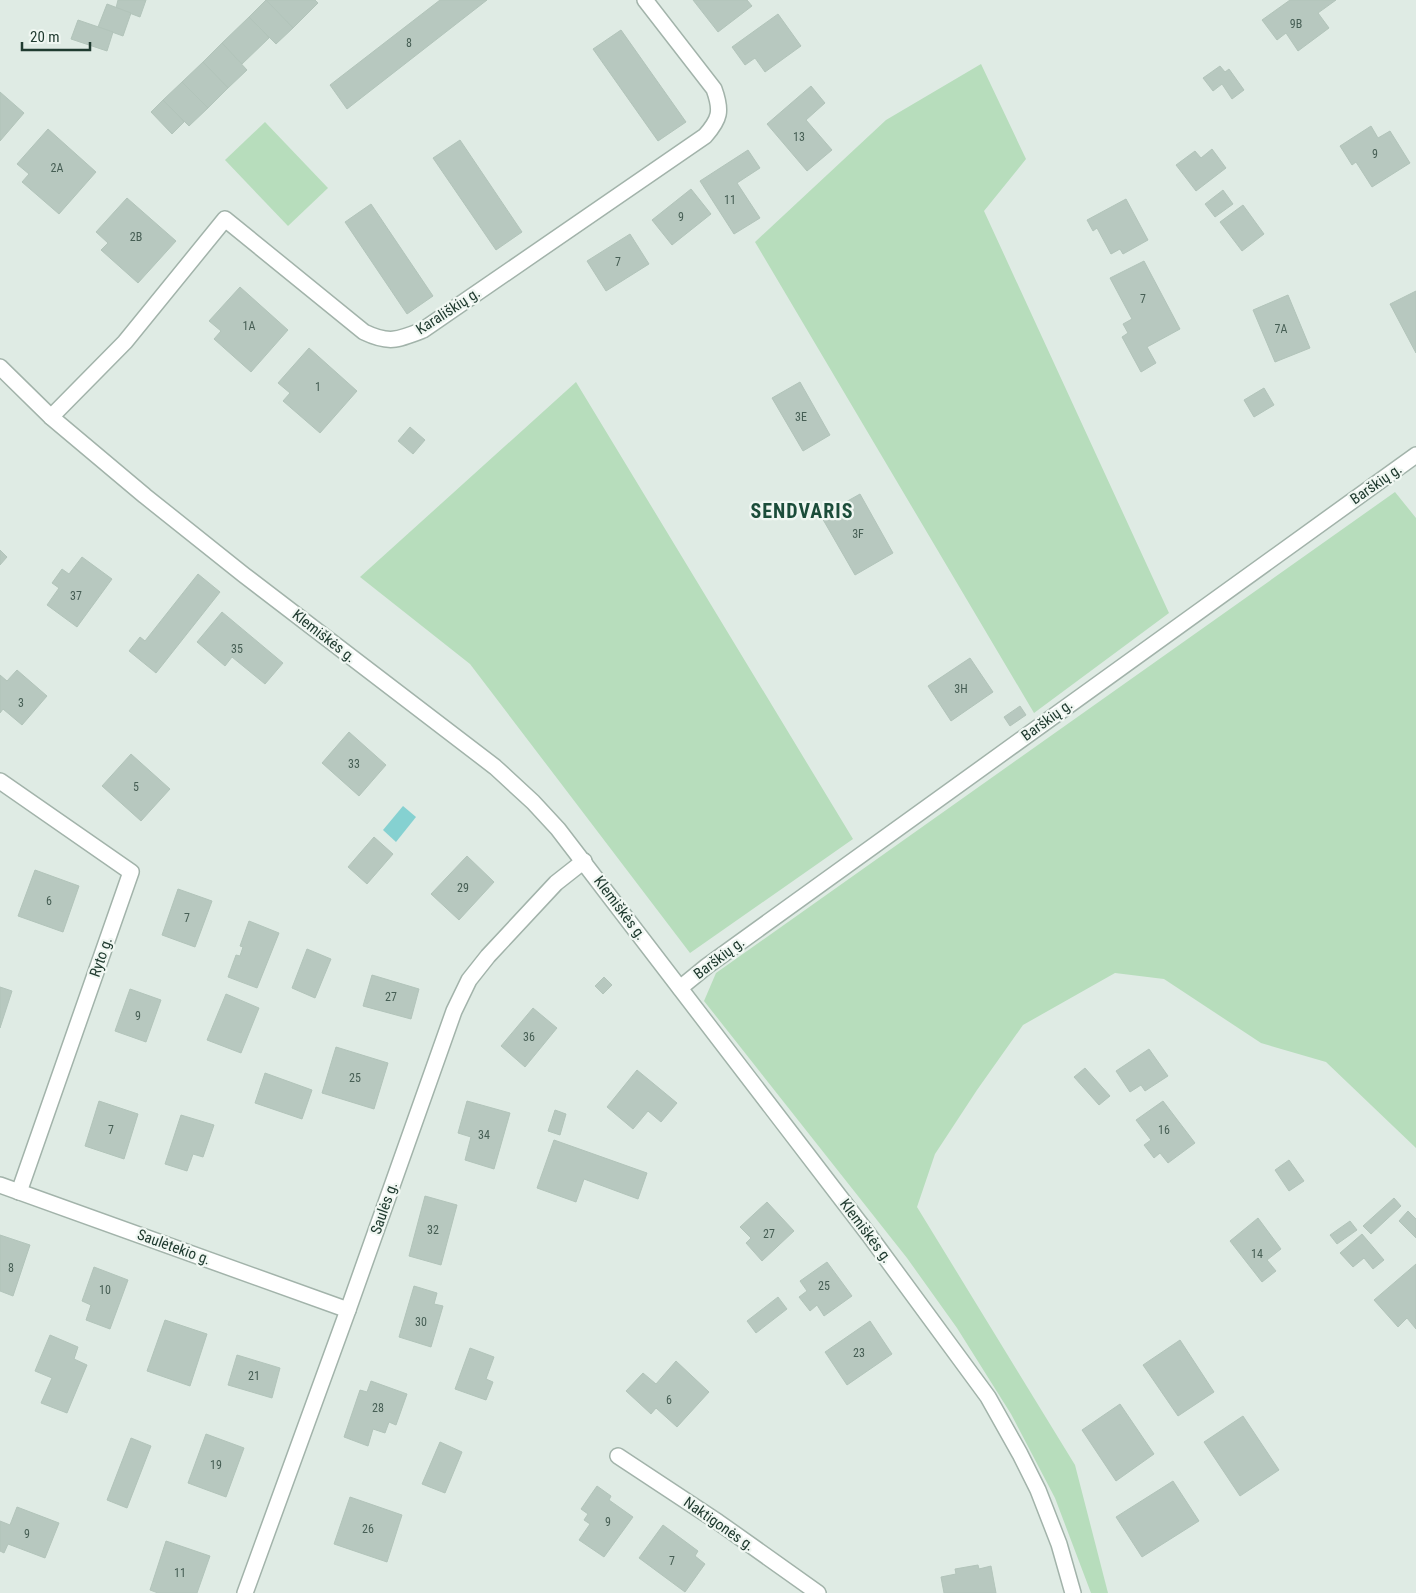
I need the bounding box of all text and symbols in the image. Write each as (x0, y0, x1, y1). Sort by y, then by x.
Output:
house number: 9B (1290, 17, 1302, 31)
scale bar (22, 20, 90, 52)
text: 20 m (30, 28, 60, 46)
house number: 8 (406, 36, 412, 50)
house number: 13 (793, 130, 805, 144)
house number: 9 (1372, 147, 1378, 161)
house number: 2A (51, 161, 64, 175)
house number: 11 (724, 193, 736, 207)
house number: 9 (678, 210, 684, 224)
house number: 2B (130, 230, 142, 244)
house number: 7 (615, 255, 621, 269)
street label: Karališkių g. (413, 284, 483, 338)
house number: 7 (1140, 292, 1146, 306)
house number: 1A (243, 319, 256, 333)
house number: 7A (1275, 322, 1288, 336)
house number: 1 (315, 380, 321, 394)
house number: 3E (795, 410, 807, 424)
street label: Barškių g. (1347, 460, 1405, 508)
district label: SENDVARIS (751, 499, 853, 523)
house number: 3F (852, 527, 864, 541)
house number: 37 (70, 589, 82, 603)
street label: Klemiškės g. (289, 606, 359, 666)
house number: 35 (231, 642, 243, 656)
house number: 3H (954, 682, 968, 696)
street label: Barškių g. (1018, 695, 1076, 745)
house number: 3 (18, 696, 24, 710)
house number: 33 (348, 757, 360, 771)
house number: 5 (133, 780, 139, 794)
street label: Klemiškės g. (590, 872, 650, 944)
house number: 29 (457, 881, 469, 895)
house number: 6 (46, 894, 52, 908)
house number: 7 (184, 911, 190, 925)
street label: Barškių g. (690, 933, 748, 983)
street label: Ryto g. (86, 935, 116, 979)
house number: 27 (385, 990, 397, 1004)
house number: 9 (135, 1009, 141, 1023)
house number: 36 (523, 1030, 535, 1044)
house number: 25 (349, 1071, 361, 1085)
house number: 7 (108, 1123, 114, 1137)
house number: 16 (1158, 1123, 1170, 1137)
house number: 34 (478, 1128, 490, 1142)
street label: Saulės g. (367, 1179, 401, 1237)
street label: Klemiškės g. (836, 1195, 896, 1267)
house number: 32 (427, 1223, 439, 1237)
street label: Saulėtekio g. (135, 1225, 213, 1269)
house number: 27 (763, 1227, 775, 1241)
house number: 14 (1251, 1247, 1263, 1261)
house number: 8 (8, 1261, 14, 1275)
house number: 25 (818, 1279, 830, 1293)
house number: 10 (99, 1283, 111, 1297)
house number: 30 (415, 1315, 427, 1329)
house number: 23 (853, 1346, 865, 1360)
house number: 21 (248, 1369, 260, 1383)
house number: 6 (666, 1393, 672, 1407)
house number: 28 (372, 1401, 384, 1415)
house number: 19 (210, 1458, 222, 1472)
street label: Naktigonės g. (680, 1493, 758, 1555)
house number: 9 (605, 1515, 611, 1529)
house number: 26 (362, 1522, 374, 1536)
house number: 9 (24, 1527, 30, 1541)
house number: 7 (669, 1554, 675, 1568)
house number: 11 (174, 1566, 186, 1580)

